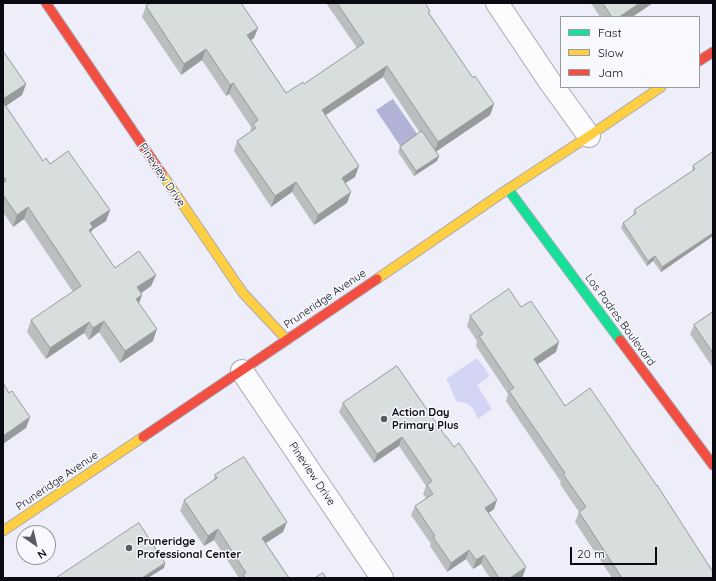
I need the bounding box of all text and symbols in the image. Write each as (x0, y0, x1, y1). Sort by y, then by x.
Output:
legend (560, 16, 700, 88)
text: Fast (598, 25, 622, 40)
text: Slow (598, 45, 624, 60)
text: Jam (598, 65, 623, 80)
street label: Pineview Drive (136, 141, 188, 209)
street label: Pruneridge Avenue (281, 267, 369, 331)
street label: Los Padres Boulevard (582, 271, 658, 369)
place label: Action Day Primary Plus (392, 406, 459, 432)
marker: Action Day Primary Plus (379, 414, 389, 424)
street label: Pineview Drive (286, 440, 338, 508)
street label: Pruneridge Avenue (13, 449, 101, 513)
north arrow (16, 525, 56, 565)
place label: Pruneridge Professional Center (137, 535, 241, 561)
scale bar (572, 539, 659, 565)
marker: Pruneridge Professional Center (124, 543, 134, 553)
text: N (35, 546, 49, 562)
text: 20 m (577, 546, 605, 561)

